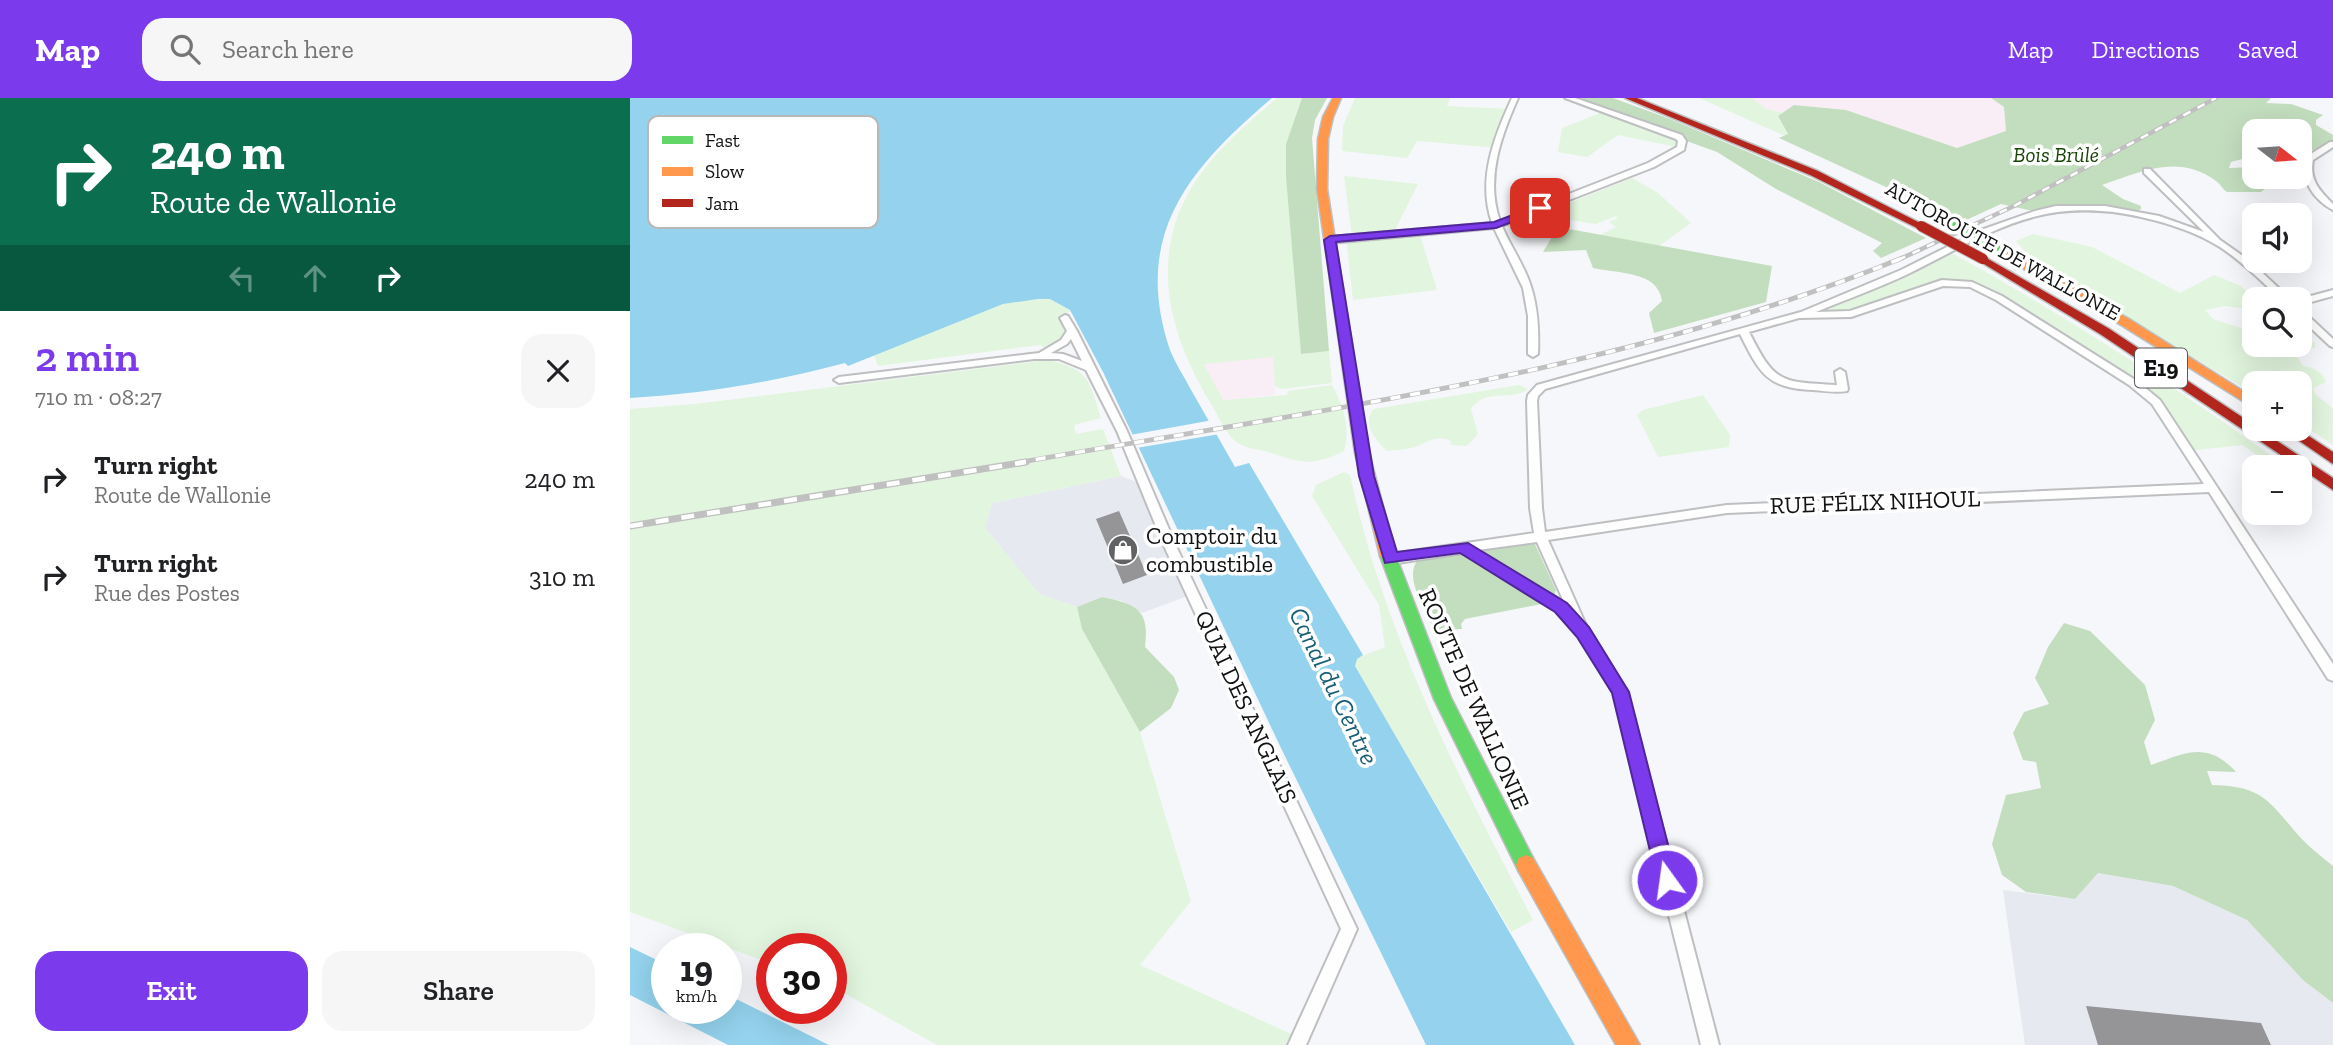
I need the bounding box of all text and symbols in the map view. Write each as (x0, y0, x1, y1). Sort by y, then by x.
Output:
search box (142, 18, 632, 81)
text: Map (35, 30, 100, 69)
icon: search (166, 30, 204, 68)
text: Search here (222, 33, 354, 65)
text: Map (2008, 35, 2054, 64)
text: Directions (2092, 35, 2200, 64)
text: Saved (2238, 35, 2298, 64)
legend (648, 116, 878, 228)
north arrow (2242, 119, 2312, 189)
map controls (2242, 119, 2312, 525)
text: 240 m (150, 123, 285, 182)
icon: right (35, 126, 126, 217)
text: Fast (705, 129, 740, 152)
park label: Bois Brûlé (2013, 142, 2099, 167)
text: Slow (705, 160, 745, 183)
street label: AUTOROUTE DE WALLONIE (1882, 176, 2125, 326)
pin (1510, 178, 1570, 238)
text: Route de Wallonie (150, 183, 396, 221)
icon: arrive (1521, 189, 1559, 227)
text: Jam (705, 192, 739, 215)
button: sound (2242, 203, 2312, 273)
icon: left (223, 259, 261, 297)
icon: ahead (296, 259, 334, 297)
icon: right (369, 259, 407, 297)
button: search (2242, 287, 2312, 357)
text: 2 min (35, 331, 139, 382)
button: close (521, 334, 595, 408)
road number: E19 (2135, 348, 2187, 388)
button: + (2242, 371, 2312, 441)
text: 710 m · 08:27 (35, 383, 162, 411)
text: Turn right (94, 449, 217, 481)
button: − (2242, 455, 2312, 525)
icon: right (35, 460, 73, 498)
text: 240 m (524, 463, 595, 495)
text: Route de Wallonie (94, 481, 271, 509)
street label: RUE FÉLIX NIHOUL (1769, 483, 1981, 520)
place label: Comptoir du combustible (1146, 521, 1278, 578)
shop icon: Comptoir du combustible (1106, 533, 1140, 567)
text: Turn right (94, 547, 217, 579)
icon: right (35, 558, 73, 596)
text: 310 m (529, 561, 595, 593)
text: Rue des Postes (94, 579, 240, 607)
street label: ROUTE DE WALLONIE (1413, 584, 1536, 814)
water label: Canal du Centre (1282, 602, 1386, 770)
street label: QUAI DES ANGLAIS (1189, 606, 1304, 808)
position arrow (1630, 843, 1704, 917)
speed limit sign: 30 (756, 933, 847, 1024)
text: 19 (680, 948, 713, 990)
button: Exit (35, 951, 308, 1031)
button: Share (322, 951, 595, 1031)
text: km/h (676, 985, 717, 1007)

